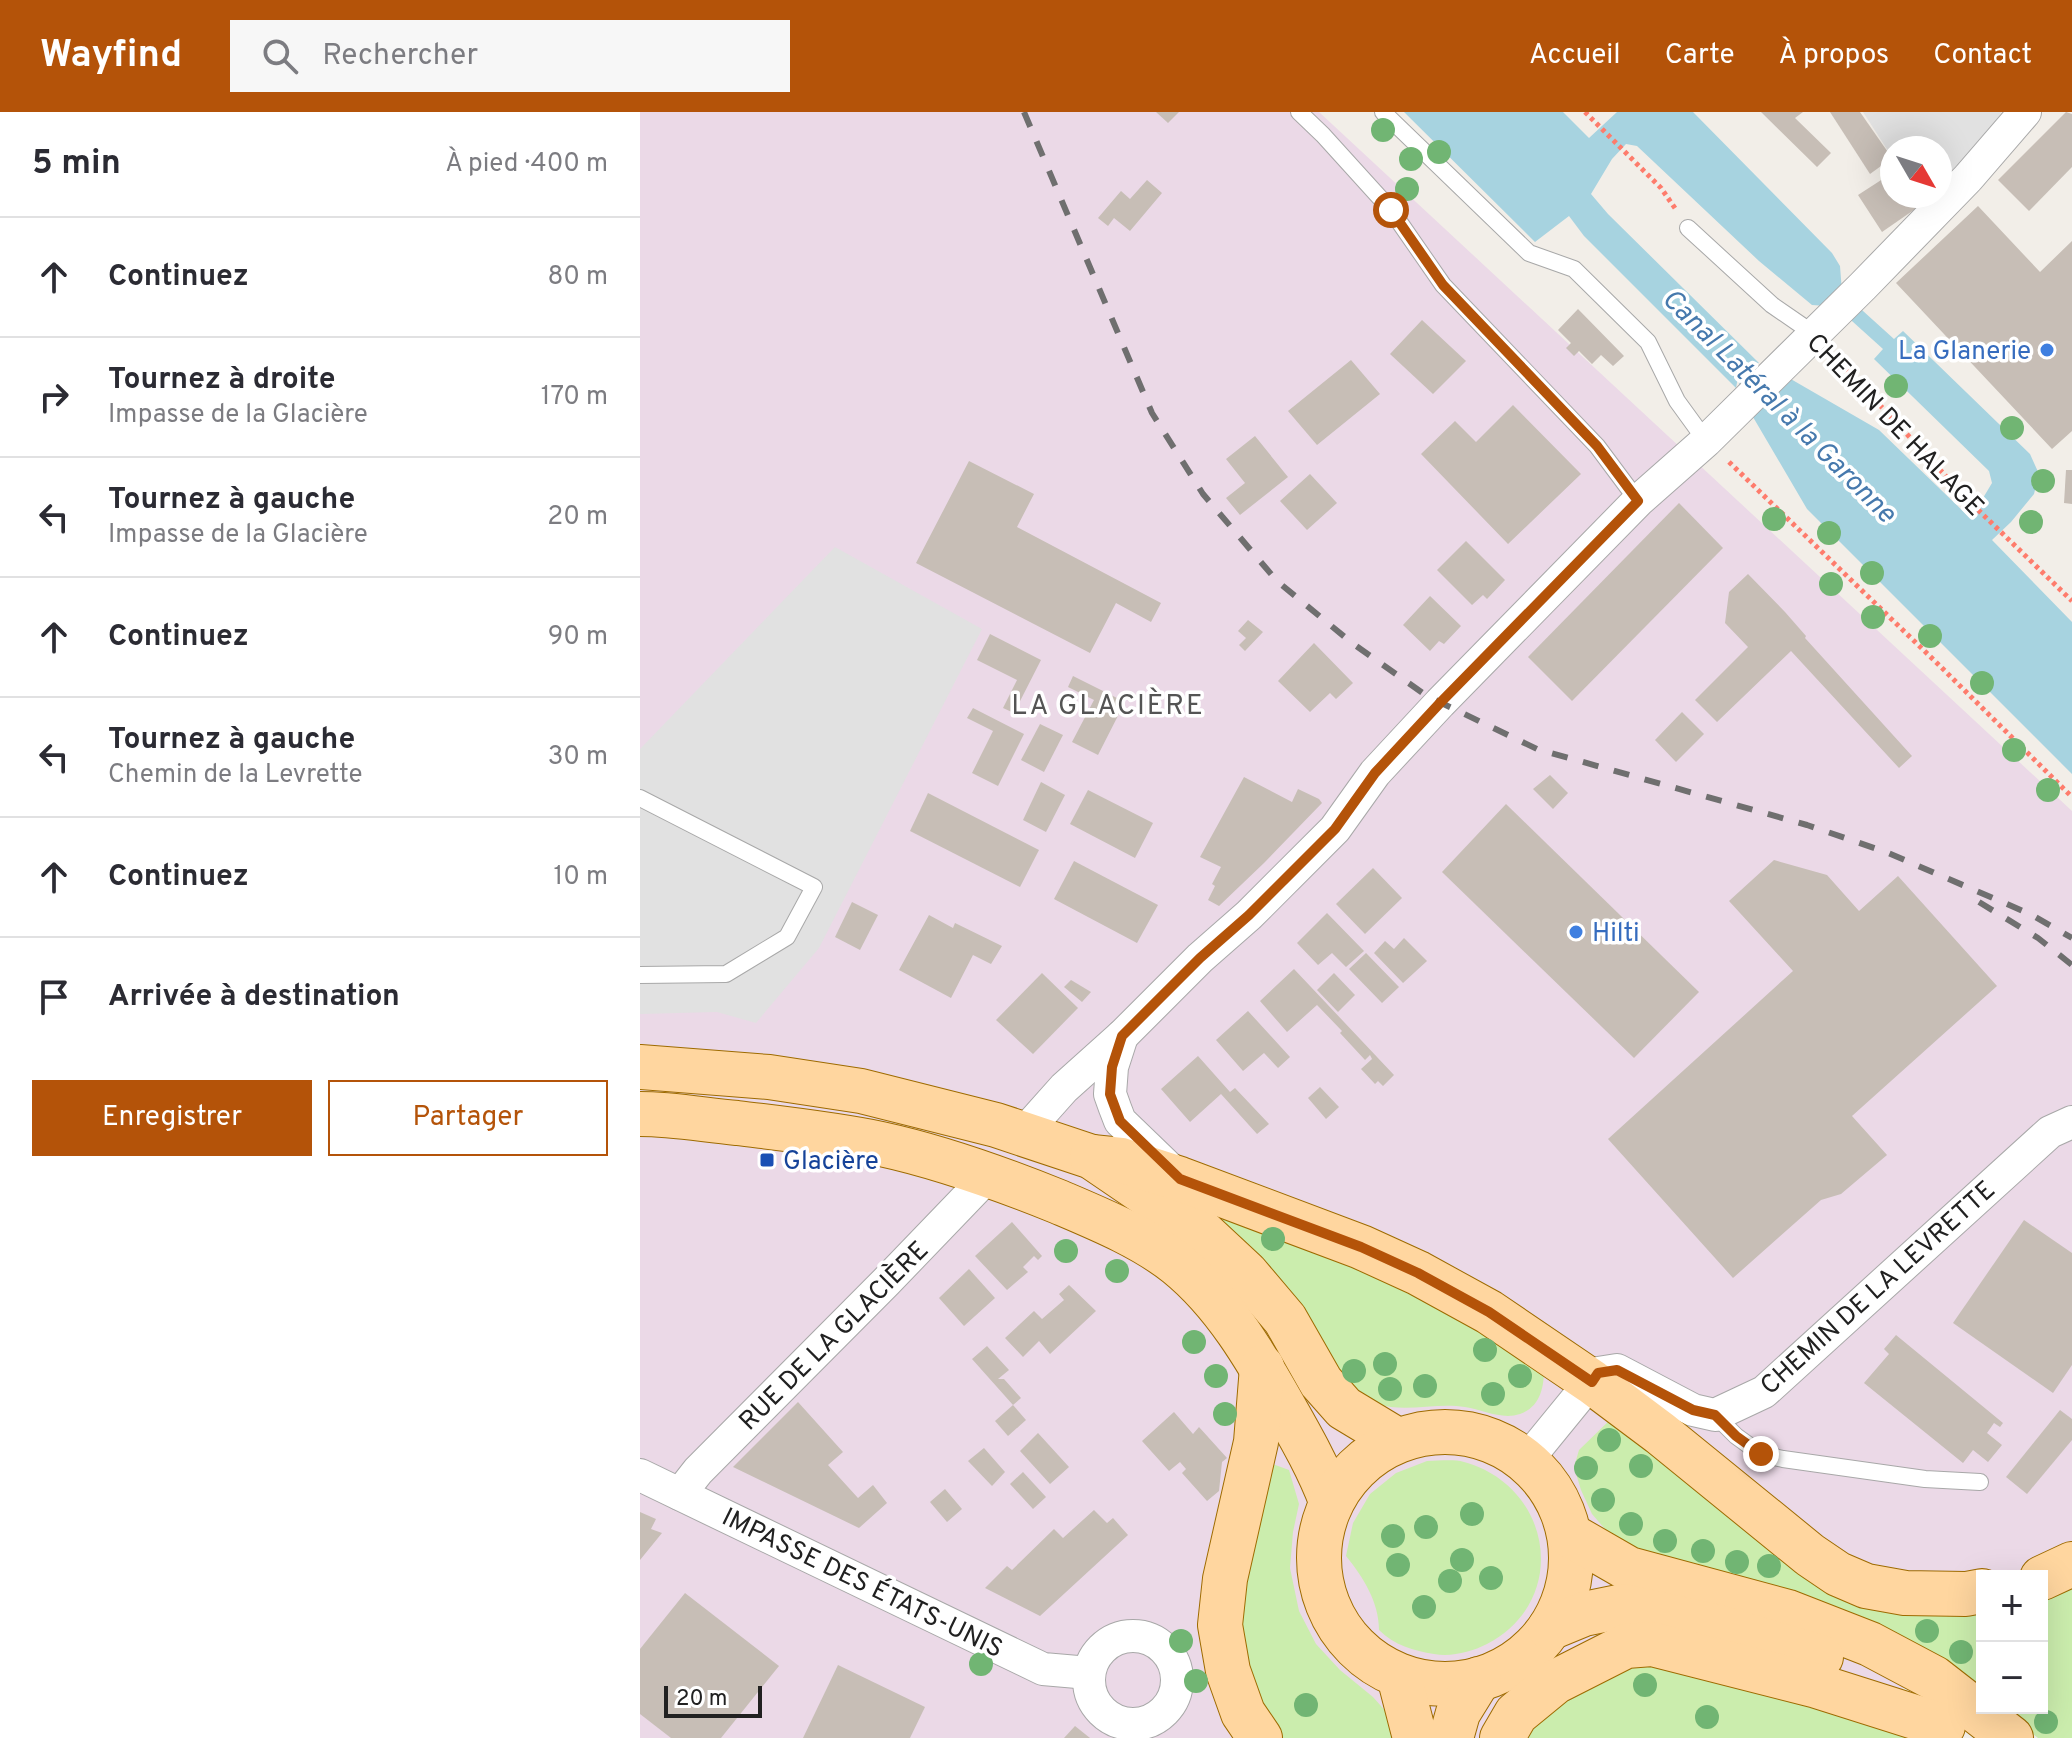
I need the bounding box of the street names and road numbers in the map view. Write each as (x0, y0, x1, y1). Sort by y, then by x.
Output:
street label: CHEMIN DE HALAGE (1798, 327, 1990, 524)
street label: CHEMIN DE LA LEVRETTE (1754, 1175, 2003, 1403)
street label: RUE DE LA GLACIÈRE (731, 1233, 937, 1439)
street label: IMPASSE DES ÉTATS-UNIS (716, 1500, 1009, 1667)

